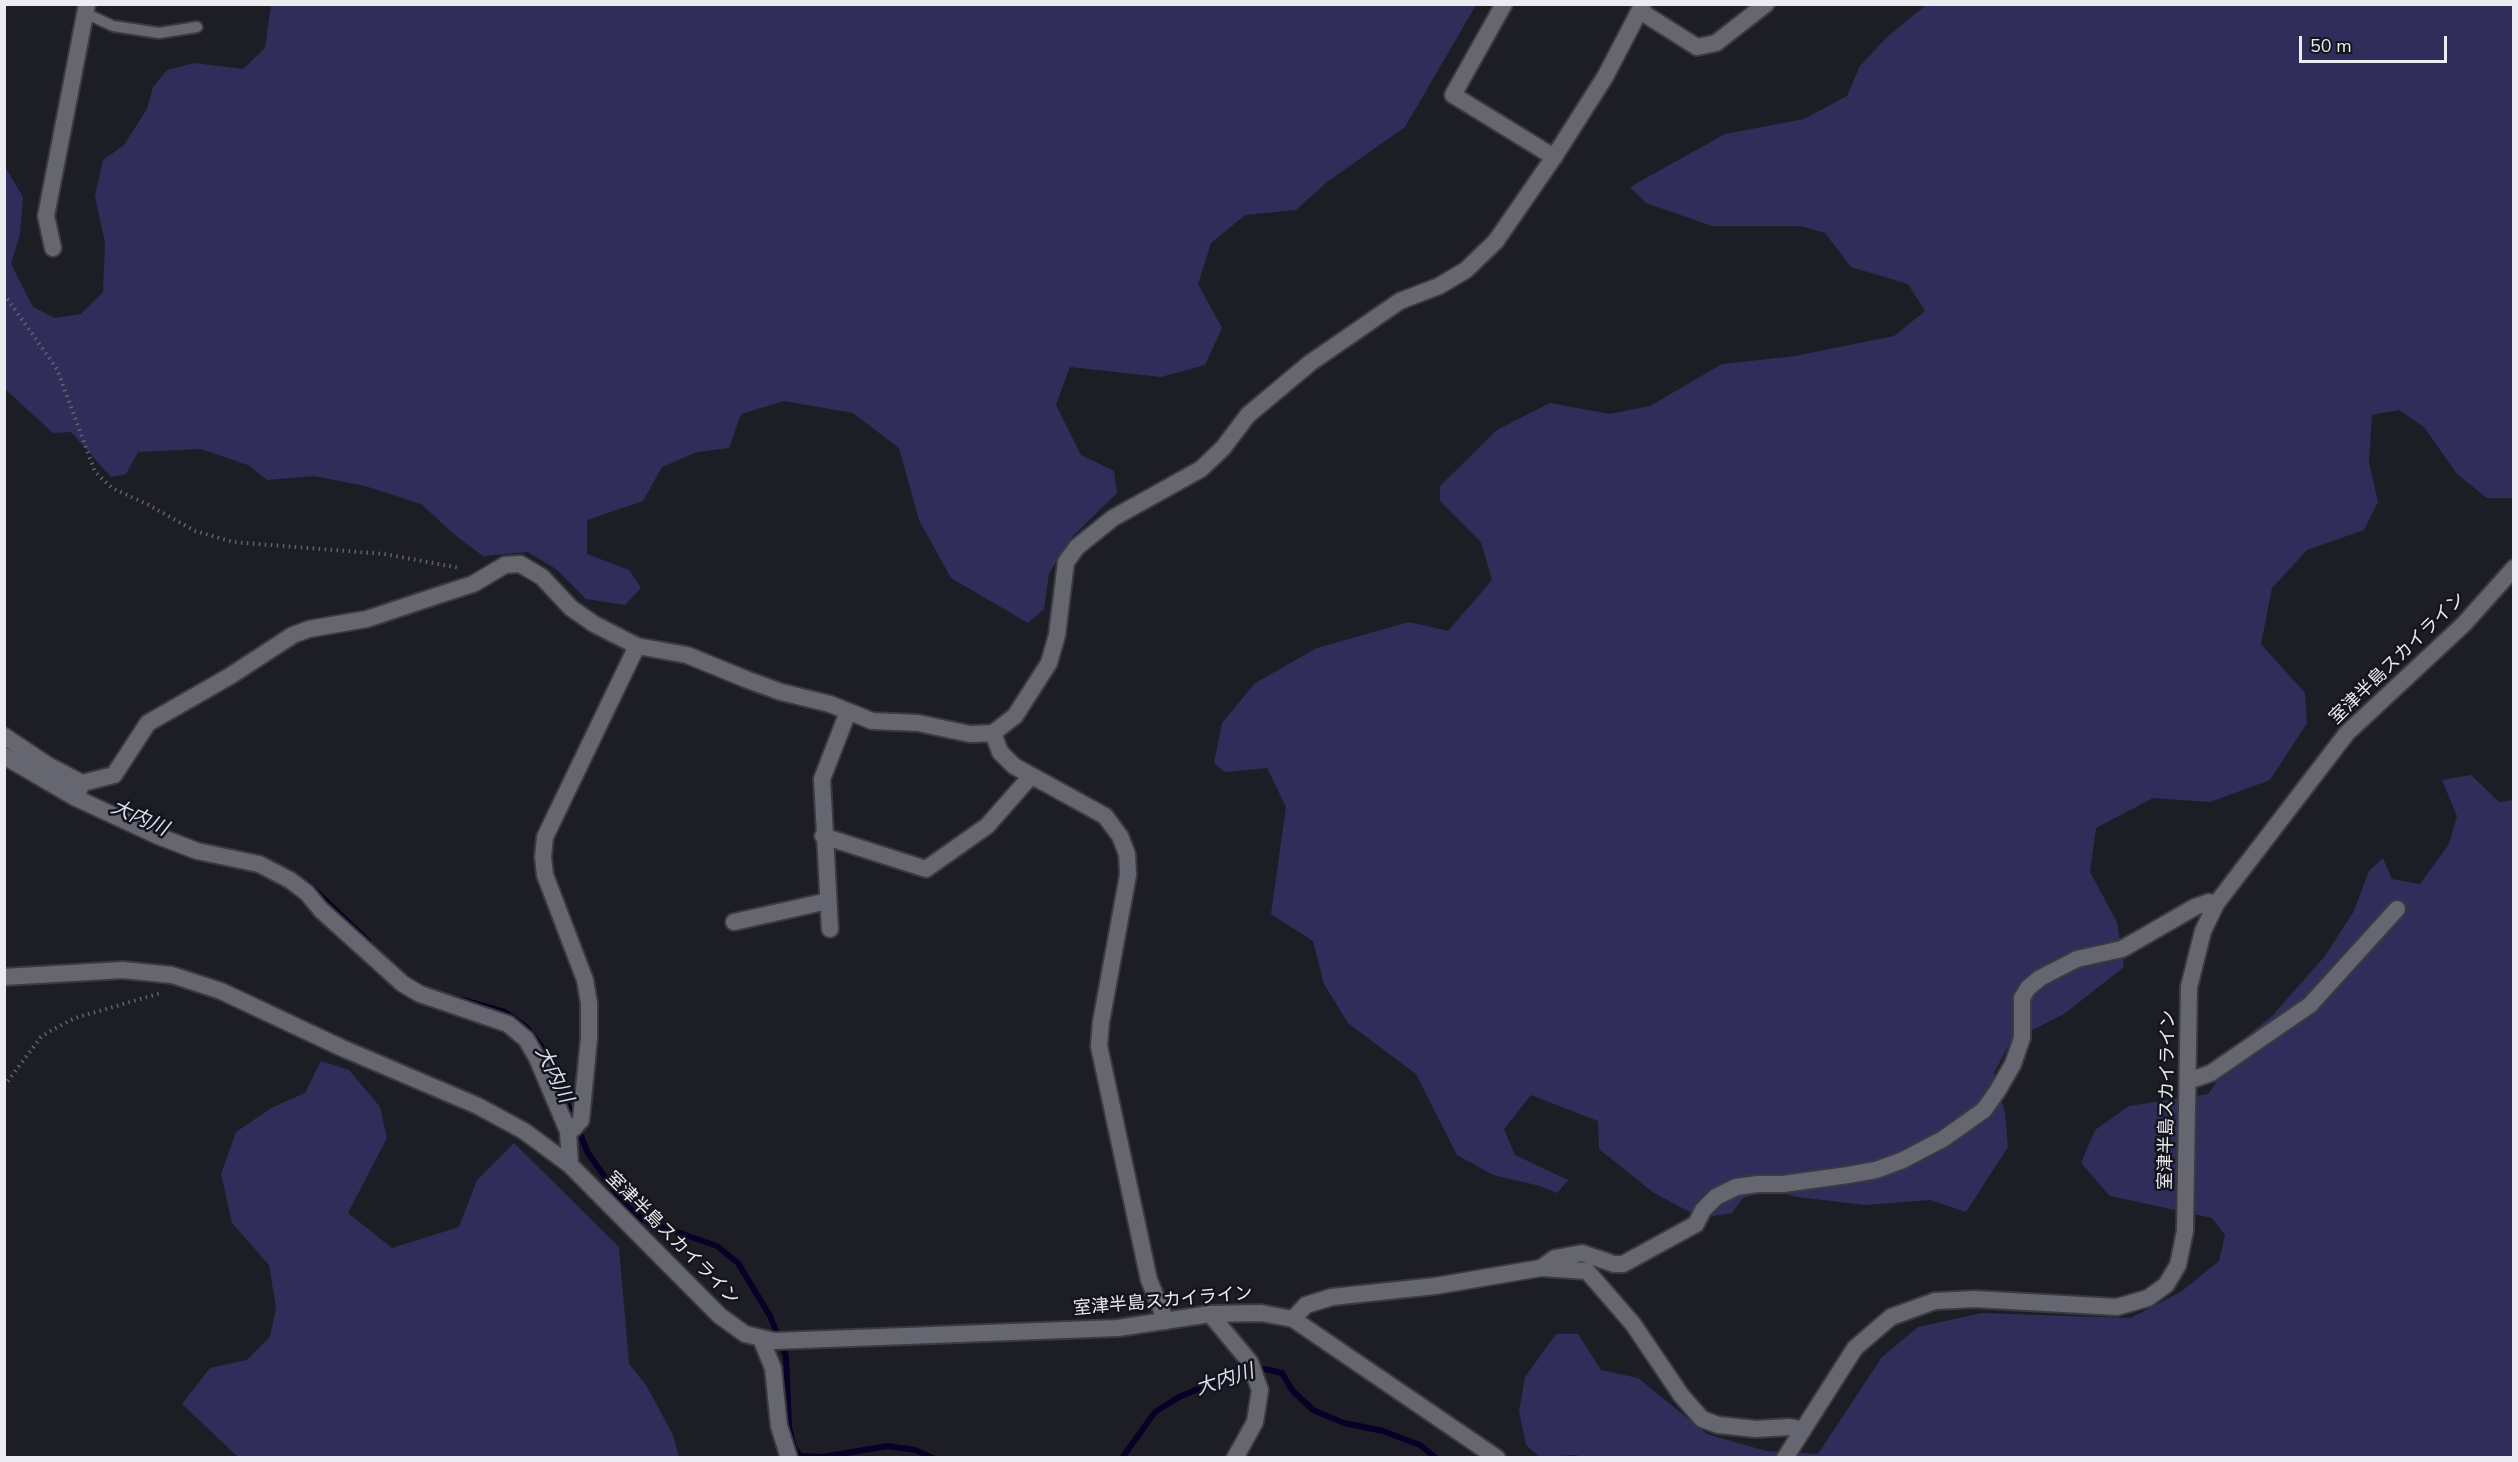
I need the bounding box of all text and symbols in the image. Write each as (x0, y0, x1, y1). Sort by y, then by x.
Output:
scale bar (2302, 24, 2450, 62)
text: 50 m (2310, 34, 2352, 58)
street label: 室津半島スカイライン (2326, 589, 2470, 729)
water label: 大内川 (107, 796, 171, 842)
street label: 室津半島スカイライン (2156, 1010, 2180, 1190)
water label: 大内川 (529, 1043, 577, 1107)
street label: 室津半島スカイライン (601, 1168, 743, 1310)
street label: 室津半島スカイライン (1072, 1283, 1254, 1321)
water label: 大内川 (1193, 1360, 1257, 1402)

